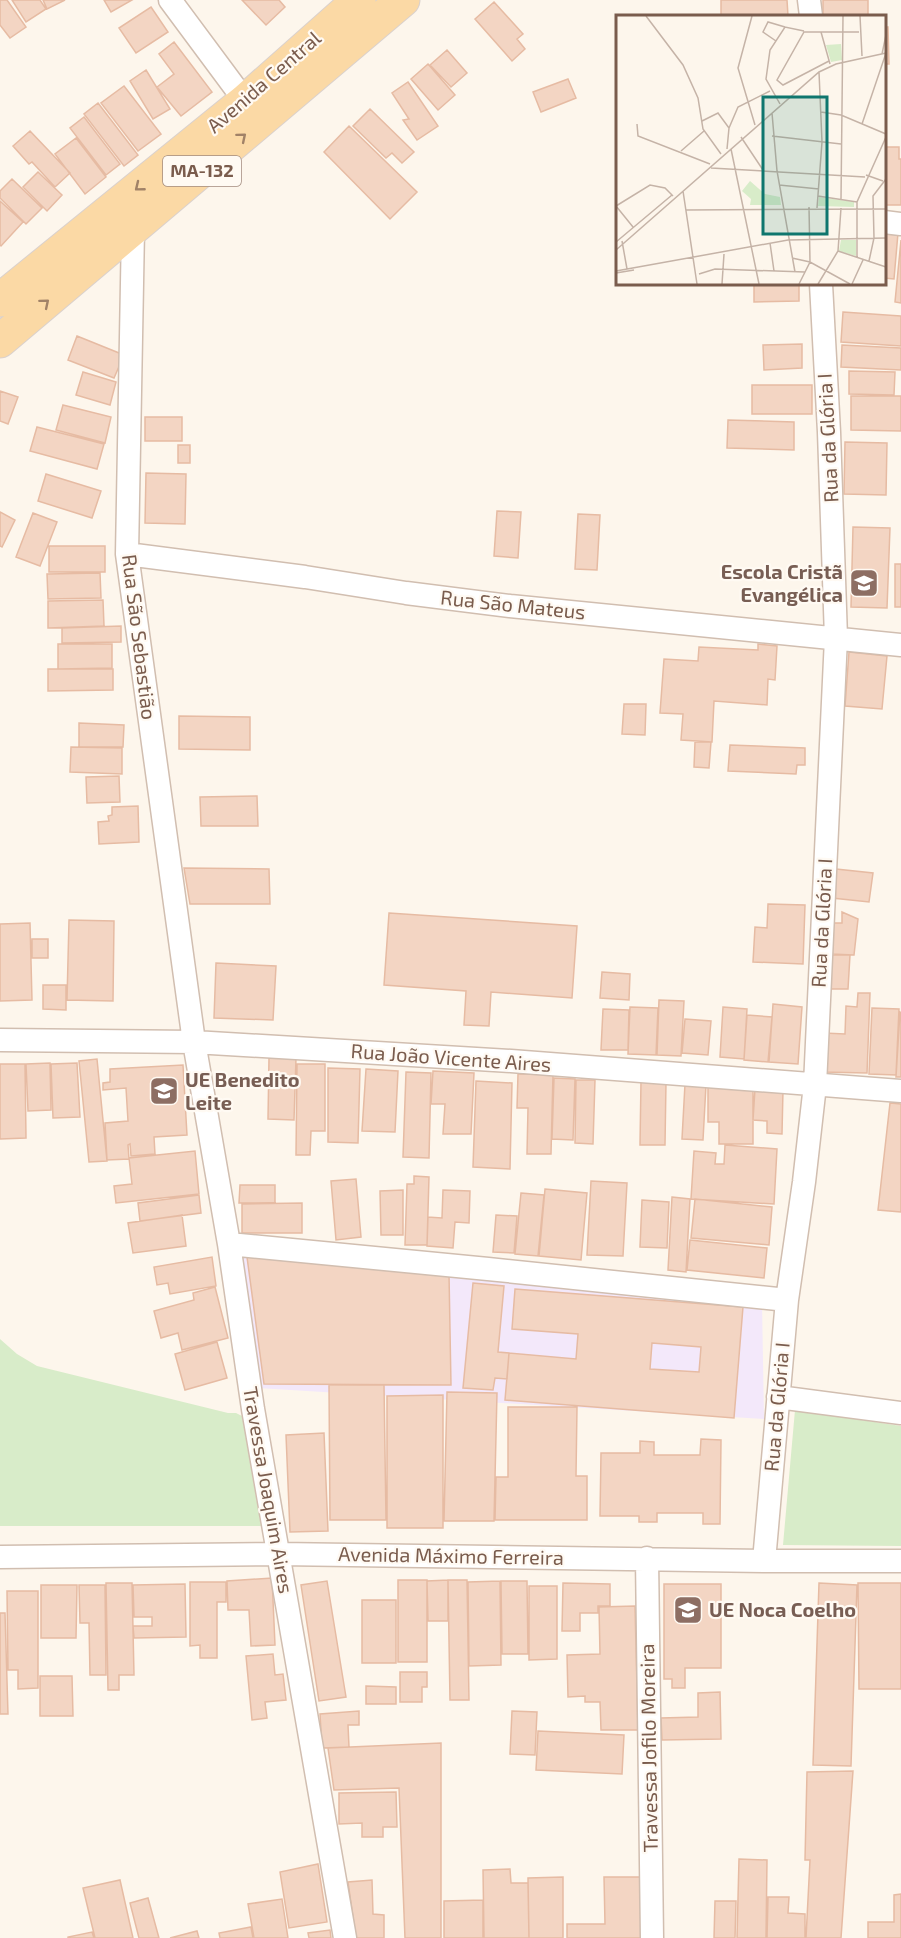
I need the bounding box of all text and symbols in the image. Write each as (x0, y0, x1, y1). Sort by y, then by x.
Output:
inset map (616, 15, 886, 285)
street label: Avenida Central (201, 25, 325, 137)
one-way arrow (235, 133, 246, 144)
road number: MA-132 (163, 156, 241, 186)
one-way arrow (134, 180, 145, 191)
one-way arrow (38, 299, 49, 310)
street label: Rua da Glória I (812, 373, 842, 503)
street label: Rua São Sebastião (118, 553, 162, 721)
place label: Escola Cristã Evangélica (721, 559, 843, 606)
school or university icon: Escola Cristã Evangélica (848, 567, 880, 599)
street label: Rua São Mateus (439, 584, 587, 624)
street label: Rua da Glória I (806, 858, 836, 988)
street label: Rua João Vicente Aires (350, 1038, 552, 1076)
place label: UE Benedito Leite (185, 1067, 299, 1114)
school or university icon: UE Benedito Leite (148, 1075, 180, 1107)
street label: Rua da Glória I (758, 1341, 794, 1473)
street label: Travessa Joaquim Aires (239, 1384, 299, 1595)
street label: Avenida Máximo Ferreira (338, 1541, 564, 1569)
school or university icon: UE Noca Coelho (672, 1594, 704, 1626)
place label: UE Noca Coelho (709, 1597, 856, 1621)
street label: Travessa Jofilo Moreira (634, 1643, 662, 1853)

